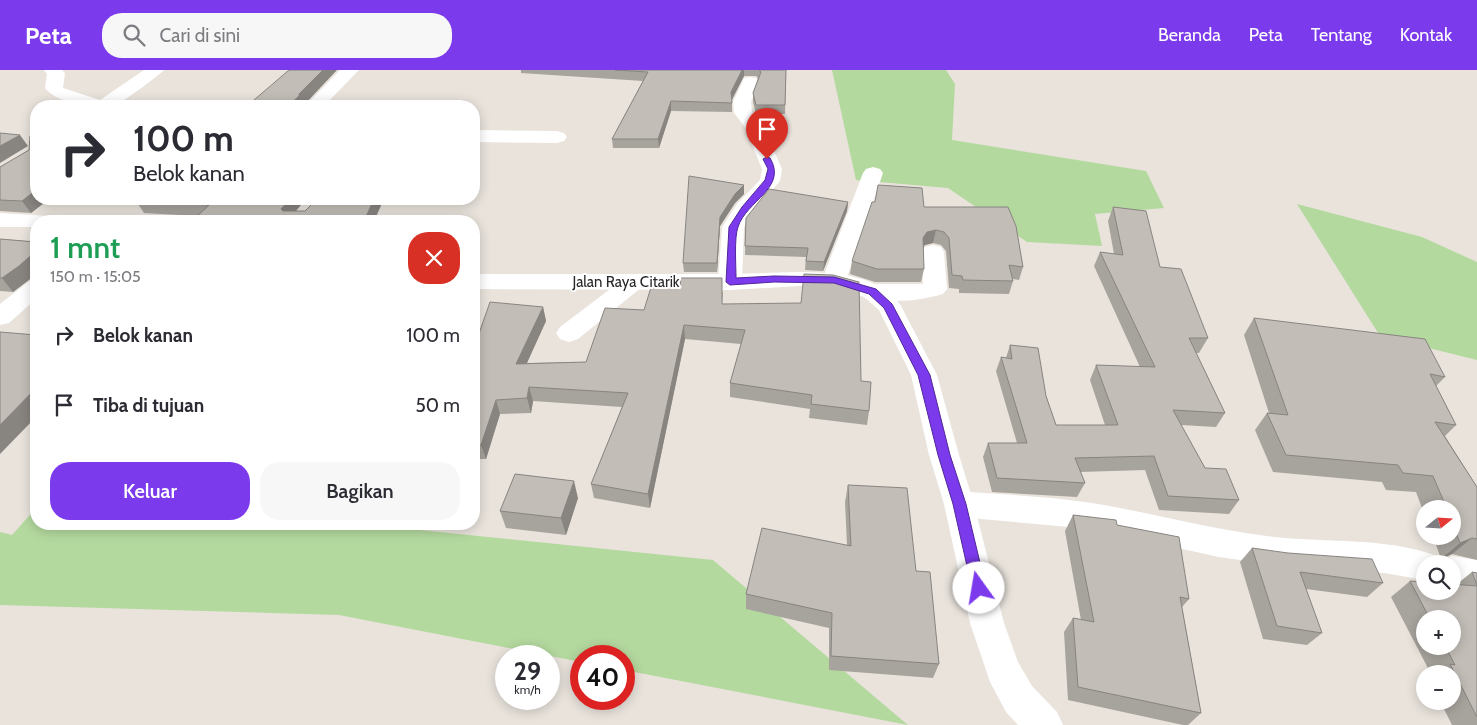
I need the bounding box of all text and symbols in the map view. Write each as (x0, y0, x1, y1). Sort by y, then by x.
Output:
search box (102, 13, 452, 58)
text: Peta (25, 21, 72, 50)
icon: search (120, 21, 148, 49)
text: Cari di sini (160, 24, 240, 47)
text: Beranda (1158, 24, 1221, 46)
text: Peta (1249, 24, 1283, 46)
text: Tentang (1311, 24, 1372, 46)
text: Kontak (1400, 24, 1452, 46)
pin (746, 108, 788, 159)
icon: arrive (753, 115, 781, 143)
text: 100 m (133, 117, 234, 160)
icon: right (50, 120, 115, 185)
text: Belok kanan (133, 160, 245, 187)
text: 1 mnt (50, 229, 120, 266)
button: close (408, 232, 460, 284)
text: 150 m · 15:05 (50, 267, 141, 286)
street label: Jalan Raya Citarik (571, 273, 680, 291)
icon: right (50, 321, 78, 349)
text: Belok kanan (93, 324, 193, 347)
text: 100 m (406, 324, 460, 347)
icon: arrive (50, 391, 78, 419)
text: Tiba di tujuan (93, 394, 204, 417)
text: 50 m (416, 394, 460, 417)
button: Keluar (50, 462, 250, 520)
button: Bagikan (260, 462, 460, 520)
north arrow (1416, 500, 1461, 545)
map controls (1416, 500, 1461, 710)
button: search (1416, 555, 1461, 600)
position arrow (952, 561, 1004, 613)
button: + (1416, 610, 1461, 655)
speed limit sign: 40 (570, 645, 635, 710)
text: 29 (514, 656, 541, 686)
button: − (1416, 665, 1461, 710)
text: km/h (514, 682, 541, 697)

